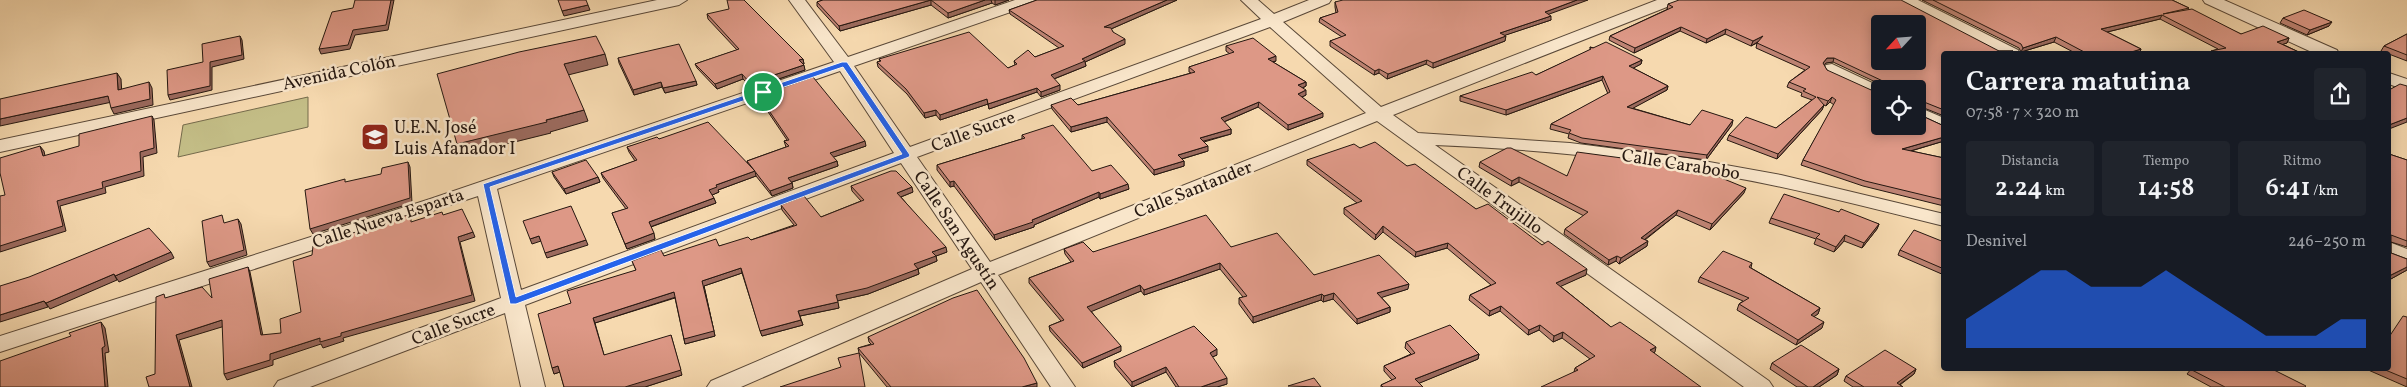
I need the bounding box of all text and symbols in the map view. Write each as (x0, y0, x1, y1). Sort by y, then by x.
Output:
north arrow (1871, 15, 1926, 70)
map controls (1871, 15, 1926, 135)
street label: Avenida Colón (280, 49, 398, 98)
text: Carrera matutina (1966, 63, 2191, 102)
button: share (2314, 68, 2366, 120)
pin (742, 71, 784, 113)
icon: arrive (749, 78, 777, 106)
button: locate (1871, 80, 1926, 135)
text: 07:58 · 7 × 320 m (1966, 102, 2079, 124)
street label: Calle Sucre (928, 106, 1019, 159)
place label: U.E.N. José Luis Afanador I (394, 116, 516, 162)
school or university icon: U.E.N. José Luis Afanador I (360, 122, 390, 152)
street label: Calle Carabobo (1620, 144, 1742, 187)
text: Distancia (2001, 152, 2059, 171)
text: Tiempo (2143, 152, 2189, 171)
text: Ritmo (2283, 152, 2321, 171)
street label: Calle Santander (1131, 155, 1257, 225)
street label: Calle Trujillo (1451, 161, 1547, 241)
street label: Calle San Agustín (907, 166, 1005, 296)
text: 2.24 (1995, 171, 2042, 206)
text: 14:58 (2138, 171, 2194, 206)
text: 6:41 (2266, 171, 2310, 206)
text: km (2042, 182, 2065, 201)
text: /km (2310, 182, 2338, 201)
street label: Calle Nueva Esparta (309, 183, 468, 256)
text: Desnivel (1966, 231, 2027, 253)
text: 246–250 m (2288, 231, 2366, 253)
street label: Calle Sucre (408, 298, 499, 353)

